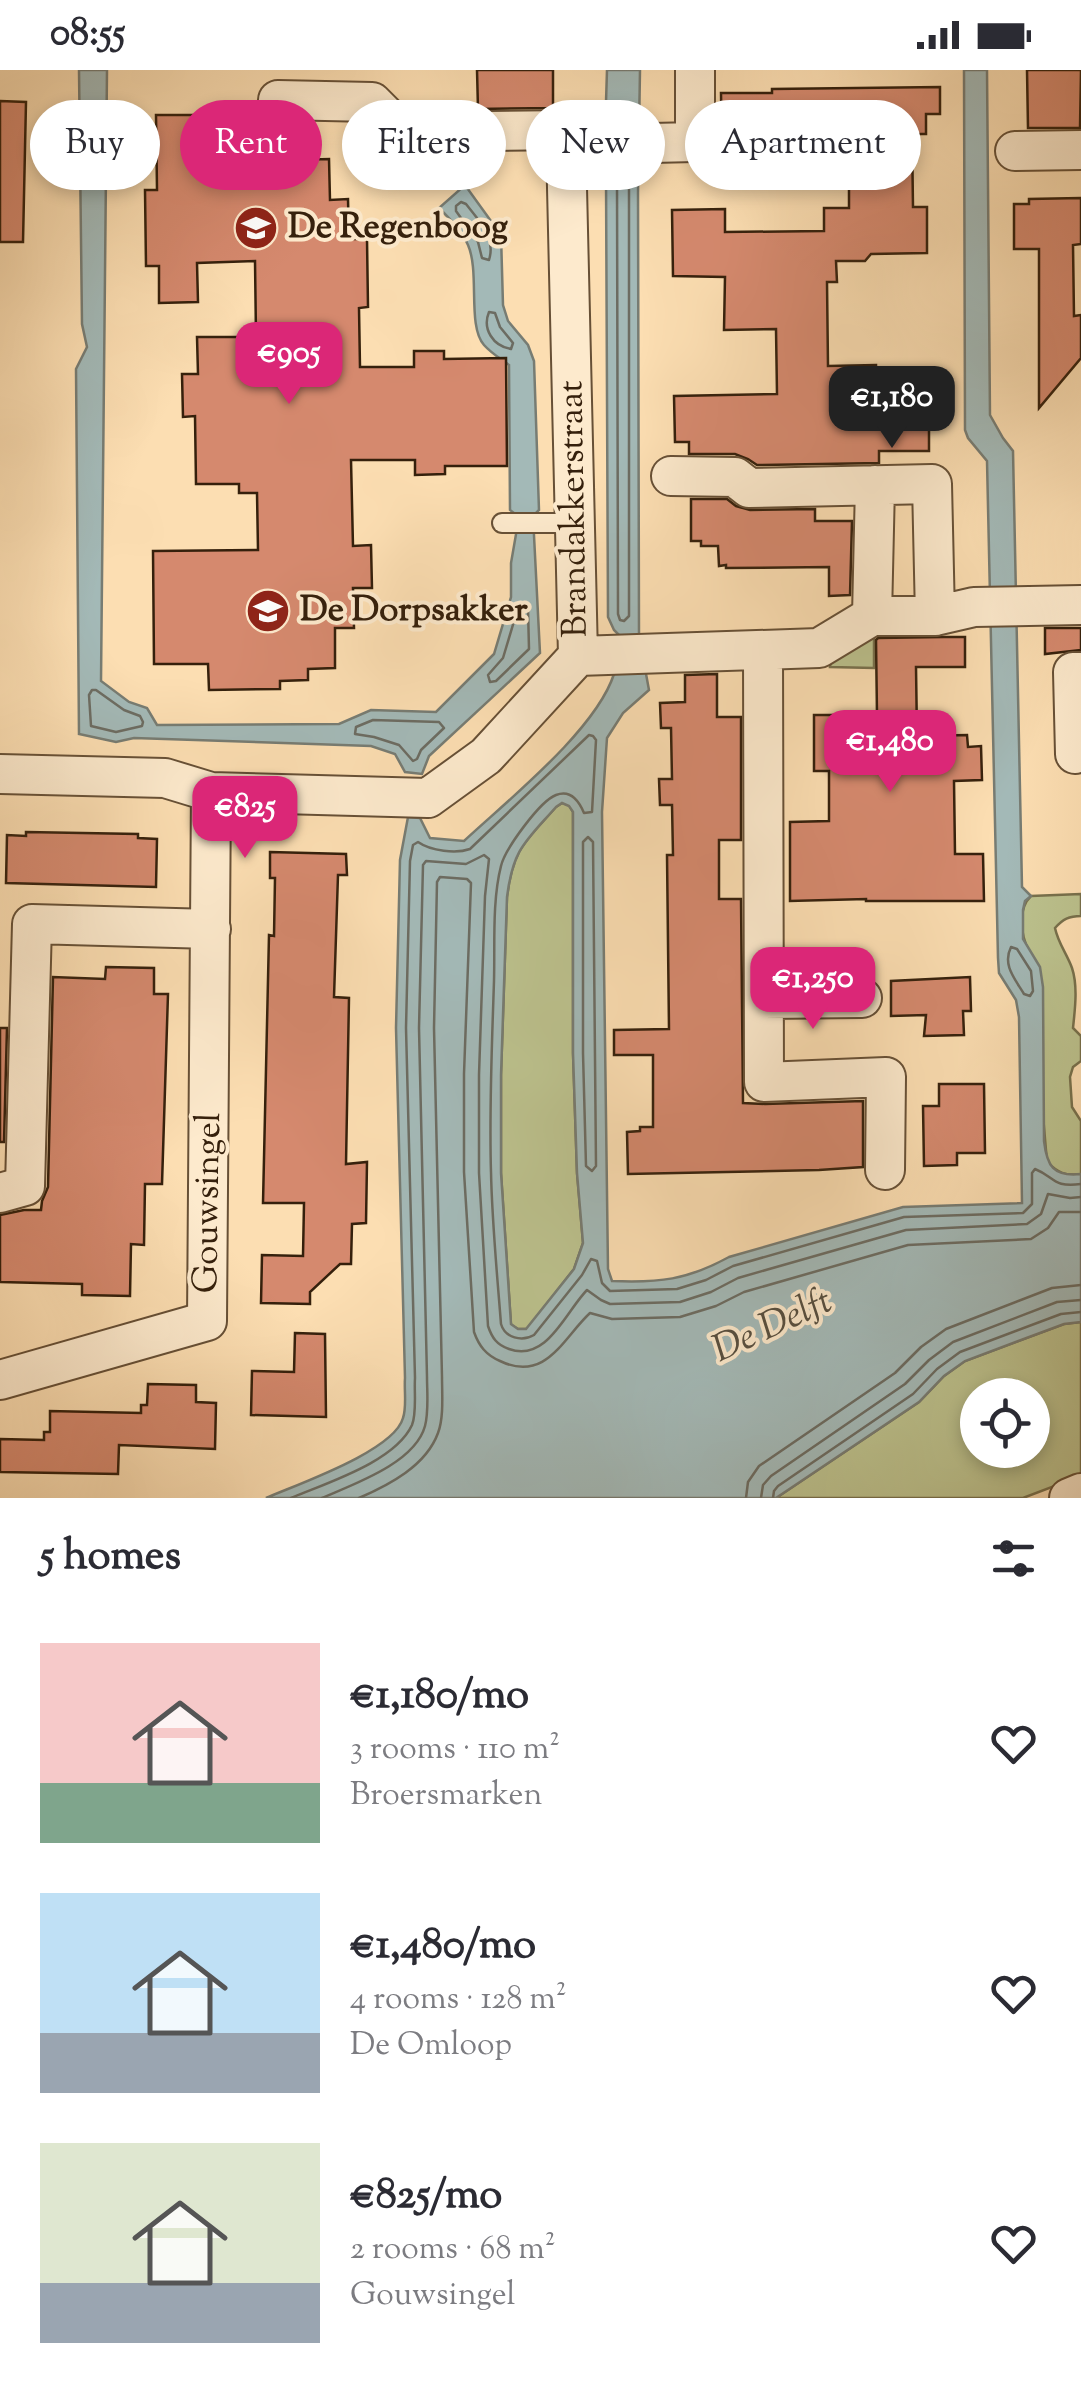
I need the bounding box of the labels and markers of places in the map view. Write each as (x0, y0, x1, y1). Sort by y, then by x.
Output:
place label: De Regenboog (288, 203, 508, 254)
school or university icon: De Regenboog (233, 205, 279, 251)
pin: €905 (230, 322, 348, 407)
pin: €1,180 (811, 366, 973, 451)
place label: De Dorpsakker (300, 586, 529, 637)
school or university icon: De Dorpsakker (245, 588, 291, 634)
pin: €1,480 (809, 710, 971, 795)
pin: €825 (186, 776, 304, 861)
pin: €1,250 (732, 947, 894, 1032)

